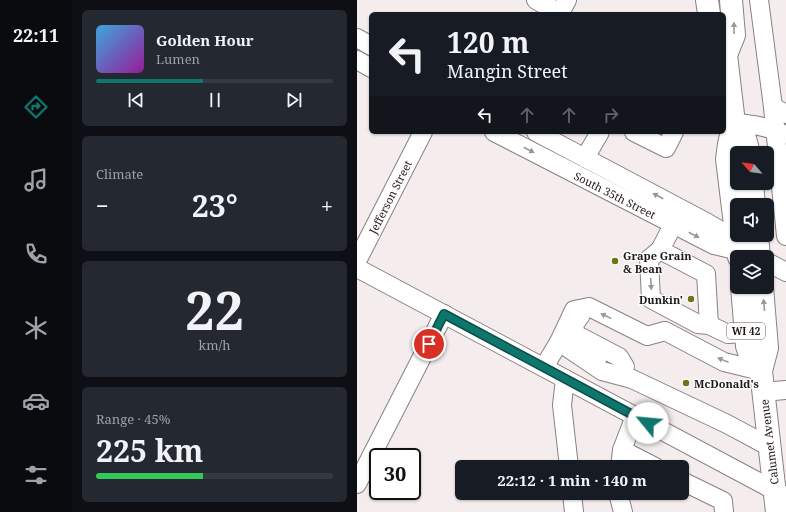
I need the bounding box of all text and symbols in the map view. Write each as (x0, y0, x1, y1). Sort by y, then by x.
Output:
one-way arrow (731, 21, 737, 34)
text: 22:11 (13, 23, 59, 47)
text: 120 m (447, 23, 529, 61)
icon: left (381, 28, 433, 80)
text: Golden Hour (156, 30, 254, 50)
text: Lumen (156, 50, 200, 68)
text: Mangin Street (447, 59, 568, 83)
icon: previous (125, 89, 147, 111)
icon: pause (204, 89, 226, 111)
icon: next (283, 89, 305, 111)
icon: directions (22, 93, 50, 121)
icon: left (474, 104, 496, 126)
icon: ahead (516, 104, 538, 126)
icon: ahead (558, 104, 580, 126)
icon: right (600, 104, 622, 126)
north arrow (730, 146, 774, 190)
map controls (730, 146, 774, 294)
one-way arrow (523, 147, 534, 153)
street label: Jefferson Street (365, 158, 415, 237)
text: Climate (96, 165, 143, 183)
icon: music (22, 166, 50, 194)
street label: South 35th Street (572, 168, 658, 222)
text: 23° (192, 185, 238, 226)
text: − (96, 190, 109, 220)
text: + (321, 190, 333, 220)
one-way arrow (653, 193, 664, 200)
button: sound (730, 198, 774, 242)
one-way arrow (688, 232, 700, 239)
icon: phone (22, 240, 50, 268)
place label: Grape Grain & Bean (623, 248, 692, 276)
button: layers (730, 250, 774, 294)
marker: Grape Grain & Bean (610, 256, 620, 266)
text: 22 (185, 274, 244, 345)
one-way arrow (647, 278, 654, 290)
place label: Dunkin' (639, 292, 683, 307)
marker: Dunkin' (686, 294, 696, 304)
one-way arrow (761, 299, 767, 311)
one-way arrow (600, 313, 612, 319)
icon: climate (22, 314, 50, 342)
road number: WI 42 (727, 323, 765, 339)
pin (412, 327, 446, 361)
icon: arrive (418, 333, 440, 355)
text: km/h (199, 336, 230, 354)
one-way arrow (717, 357, 729, 363)
place label: McDonald's (694, 376, 759, 391)
marker: McDonald's (681, 378, 691, 388)
icon: car (22, 387, 50, 415)
street label: Calumet Avenue (756, 398, 782, 485)
position arrow (627, 402, 669, 444)
text: Range · 45% (96, 410, 170, 428)
text: 225 km (96, 430, 203, 471)
speed limit sign: 30 (369, 448, 421, 500)
icon: filters (22, 461, 50, 489)
text: 22:12 · 1 min · 140 m (497, 470, 647, 490)

